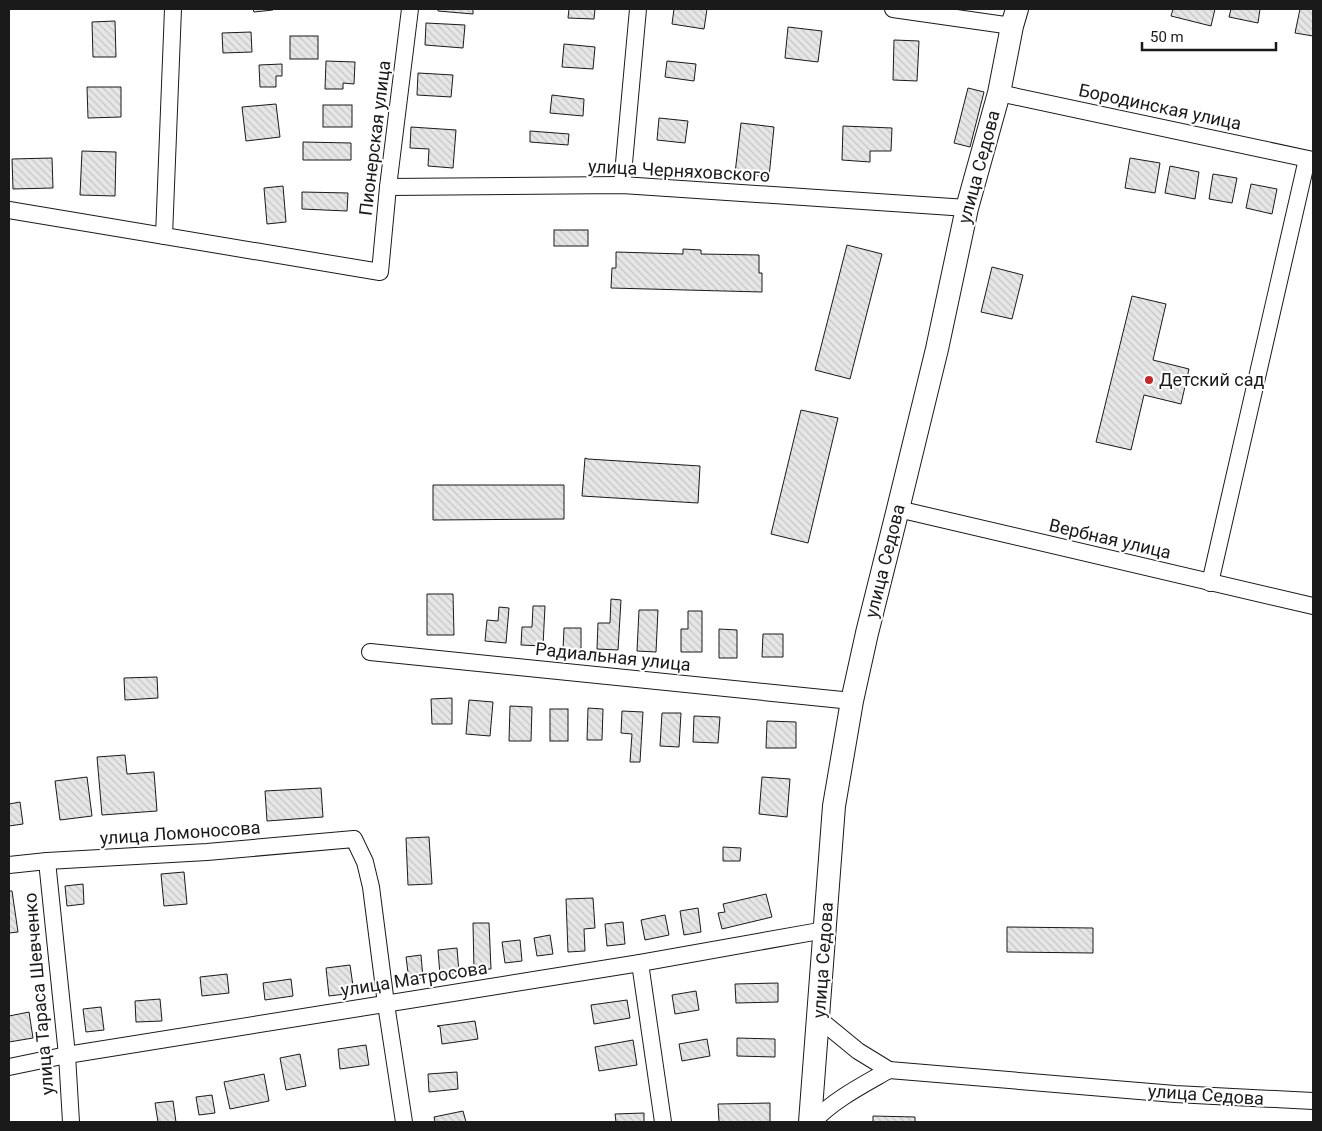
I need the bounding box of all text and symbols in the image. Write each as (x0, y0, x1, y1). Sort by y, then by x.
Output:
scale bar (1142, 20, 1276, 52)
text: 50 m (1150, 28, 1184, 46)
street label: Пионерская улица (355, 59, 394, 217)
street label: Бородинская улица (1077, 79, 1243, 134)
street label: улица Седова (953, 108, 1004, 226)
street label: улица Черняховского (587, 155, 771, 186)
place label: Детский сад (1159, 369, 1265, 390)
marker: Детский сад (1143, 374, 1155, 386)
street label: улица Седова (860, 502, 909, 620)
street label: Вербная улица (1047, 514, 1173, 563)
street label: Радиальная улица (534, 638, 692, 675)
street label: улица Ломоносова (99, 816, 261, 849)
street label: улица Тараса Шевченко (19, 892, 58, 1096)
street label: улица Седова (808, 901, 837, 1019)
street label: улица Матросова (339, 957, 489, 1000)
street label: улица Седова (1147, 1080, 1265, 1109)

